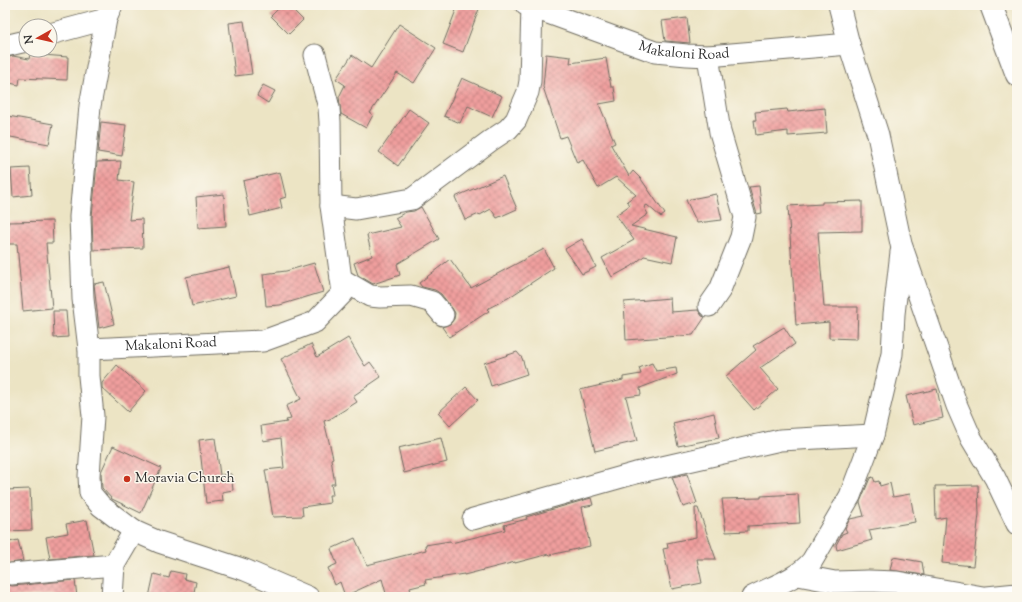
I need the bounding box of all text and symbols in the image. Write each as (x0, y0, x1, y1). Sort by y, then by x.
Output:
north arrow (18, 18, 58, 58)
text: N (21, 34, 38, 46)
street label: Makaloni Road (635, 37, 730, 66)
street label: Makaloni Road (125, 333, 217, 357)
place label: Moravia Church (135, 469, 235, 489)
marker: Moravia Church (122, 474, 132, 484)

